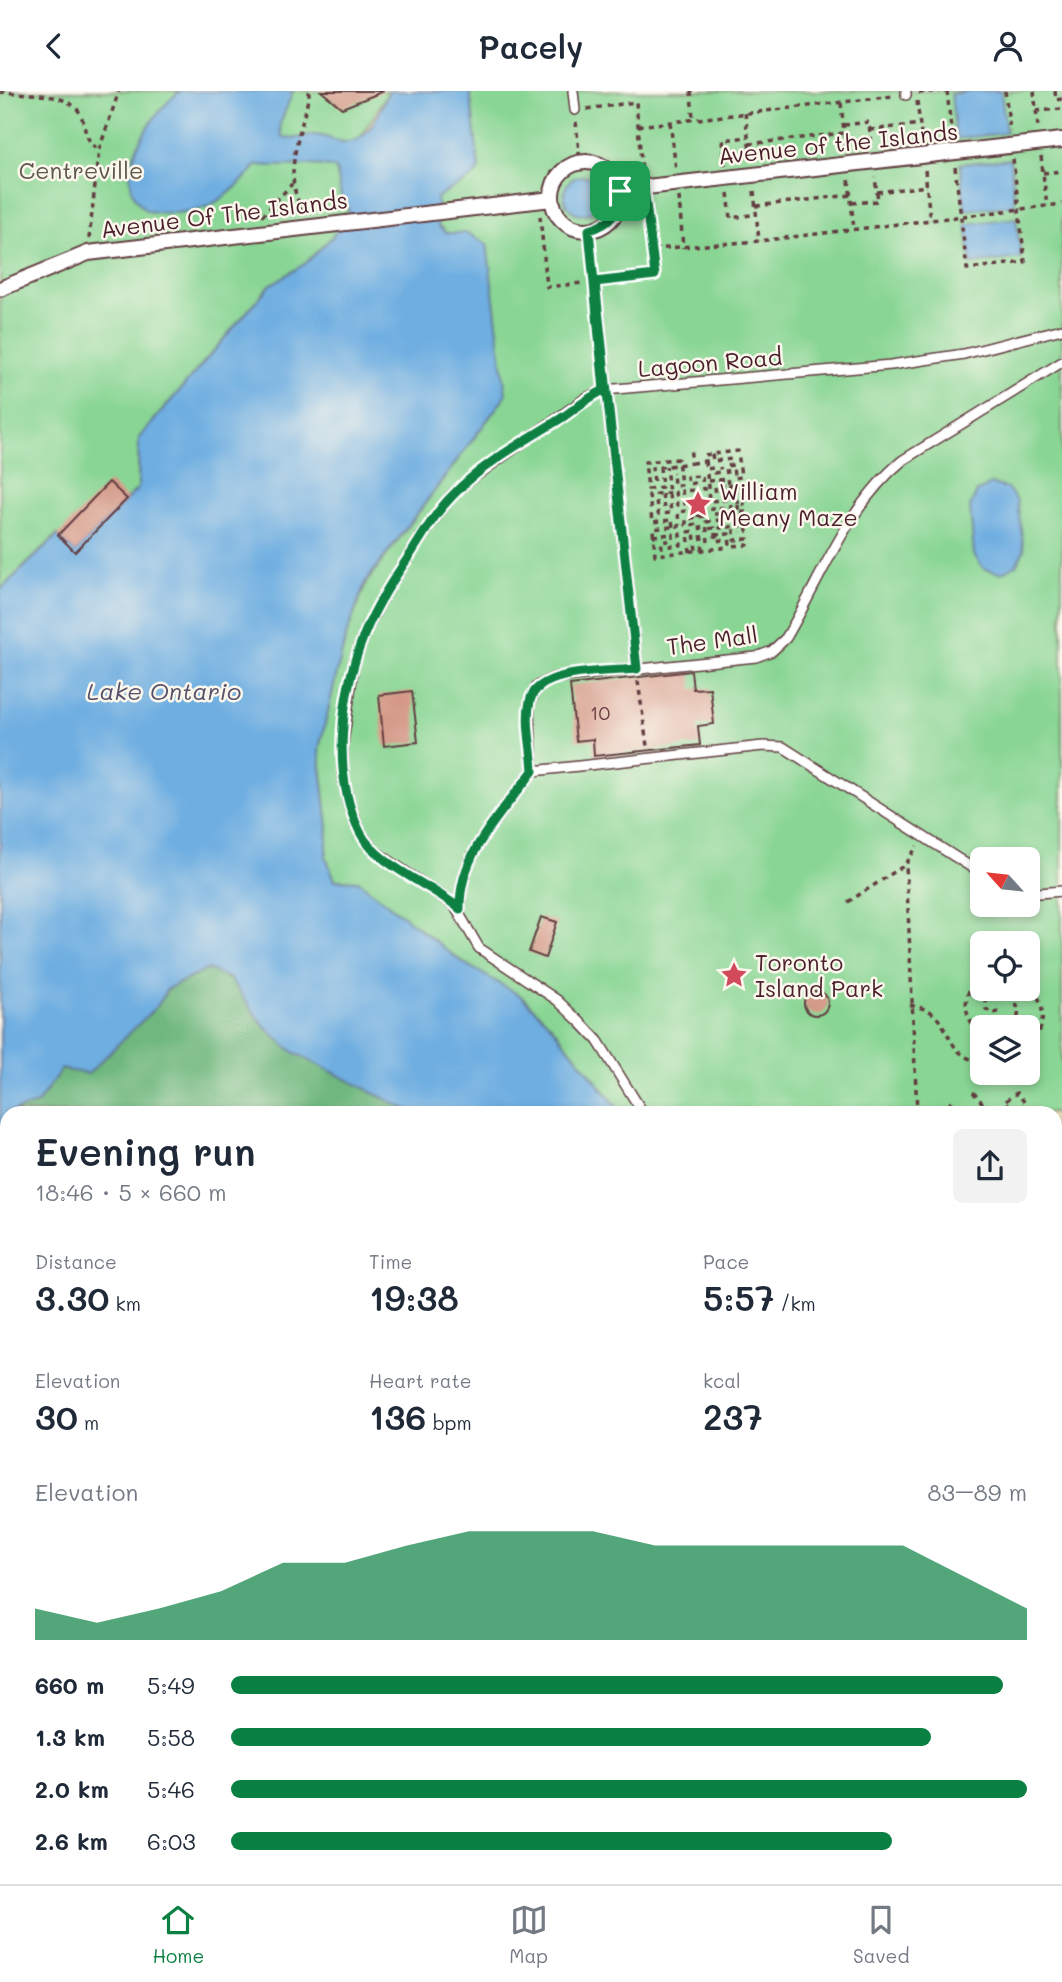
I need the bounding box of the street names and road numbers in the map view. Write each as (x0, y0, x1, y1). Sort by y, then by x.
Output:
street label: Avenue of the Islands (716, 115, 960, 171)
street label: Avenue Of The Islands (99, 184, 349, 244)
street label: Lagoon Road (637, 341, 783, 383)
street label: The Mall (665, 619, 759, 661)

